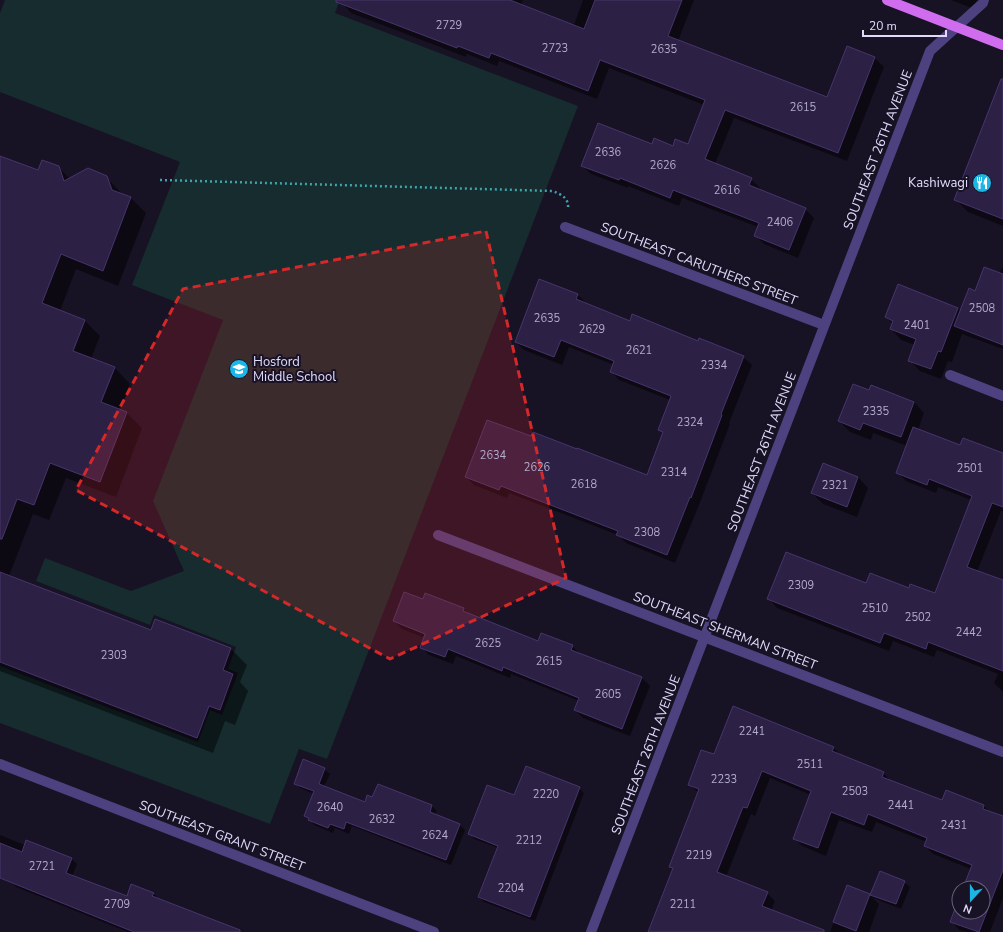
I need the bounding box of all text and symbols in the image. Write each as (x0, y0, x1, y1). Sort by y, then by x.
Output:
scale bar (863, 12, 946, 38)
house number: 2729 (436, 18, 462, 33)
text: 20 m (869, 18, 897, 34)
house number: 2723 (542, 41, 568, 56)
house number: 2635 (651, 42, 678, 57)
street label: SOUTHEAST 26TH AVENUE (839, 68, 917, 232)
house number: 2615 (790, 100, 817, 115)
house number: 2636 (595, 145, 622, 160)
house number: 2626 (650, 158, 677, 173)
restaurant icon: Kashiwagi (971, 172, 993, 194)
place label: Kashiwagi (908, 174, 968, 192)
house number: 2616 (714, 183, 741, 198)
house number: 2406 (767, 215, 794, 230)
street label: SOUTHEAST CARUTHERS STREET (598, 218, 800, 310)
house number: 2508 (969, 301, 996, 316)
house number: 2635 (534, 311, 561, 326)
house number: 2401 (904, 318, 930, 333)
house number: 2629 (579, 322, 605, 337)
house number: 2621 (626, 343, 652, 358)
place label: Hosford Middle School (253, 353, 336, 386)
school or university icon: Hosford Middle School (228, 358, 250, 380)
house number: 2334 (701, 358, 728, 373)
street label: SOUTHEAST 26TH AVENUE (723, 370, 801, 534)
house number: 2335 (863, 404, 890, 419)
house number: 2324 (677, 415, 704, 430)
house number: 2634 (480, 448, 507, 463)
house number: 2626 (524, 460, 551, 475)
house number: 2501 (957, 461, 983, 476)
house number: 2314 (661, 465, 688, 480)
house number: 2618 (571, 477, 598, 492)
house number: 2321 (822, 478, 848, 493)
house number: 2308 (634, 525, 661, 540)
house number: 2309 (788, 578, 814, 593)
street label: SOUTHEAST SHERMAN STREET (630, 588, 820, 675)
house number: 2510 (862, 601, 889, 616)
house number: 2502 (905, 610, 931, 625)
house number: 2442 (956, 625, 982, 640)
house number: 2625 (475, 636, 502, 651)
house number: 2303 (101, 648, 127, 663)
house number: 2615 (536, 654, 563, 669)
street label: SOUTHEAST 26TH AVENUE (607, 673, 685, 837)
house number: 2605 (595, 687, 622, 702)
house number: 2241 (739, 724, 765, 739)
house number: 2511 (797, 757, 823, 772)
house number: 2233 (711, 772, 737, 787)
house number: 2503 (842, 784, 868, 799)
house number: 2220 (533, 787, 560, 802)
street label: SOUTHEAST GRANT STREET (136, 796, 308, 876)
house number: 2441 (888, 798, 914, 813)
house number: 2640 (317, 800, 344, 815)
house number: 2632 (369, 812, 395, 827)
house number: 2431 (941, 818, 967, 833)
house number: 2624 (422, 828, 449, 843)
house number: 2212 (516, 833, 542, 848)
house number: 2219 (686, 848, 712, 863)
house number: 2721 (29, 859, 55, 874)
north arrow (951, 880, 991, 920)
house number: 2204 (498, 881, 525, 896)
house number: 2709 (104, 897, 130, 912)
house number: 2211 (670, 897, 696, 912)
text: N (961, 900, 974, 917)

